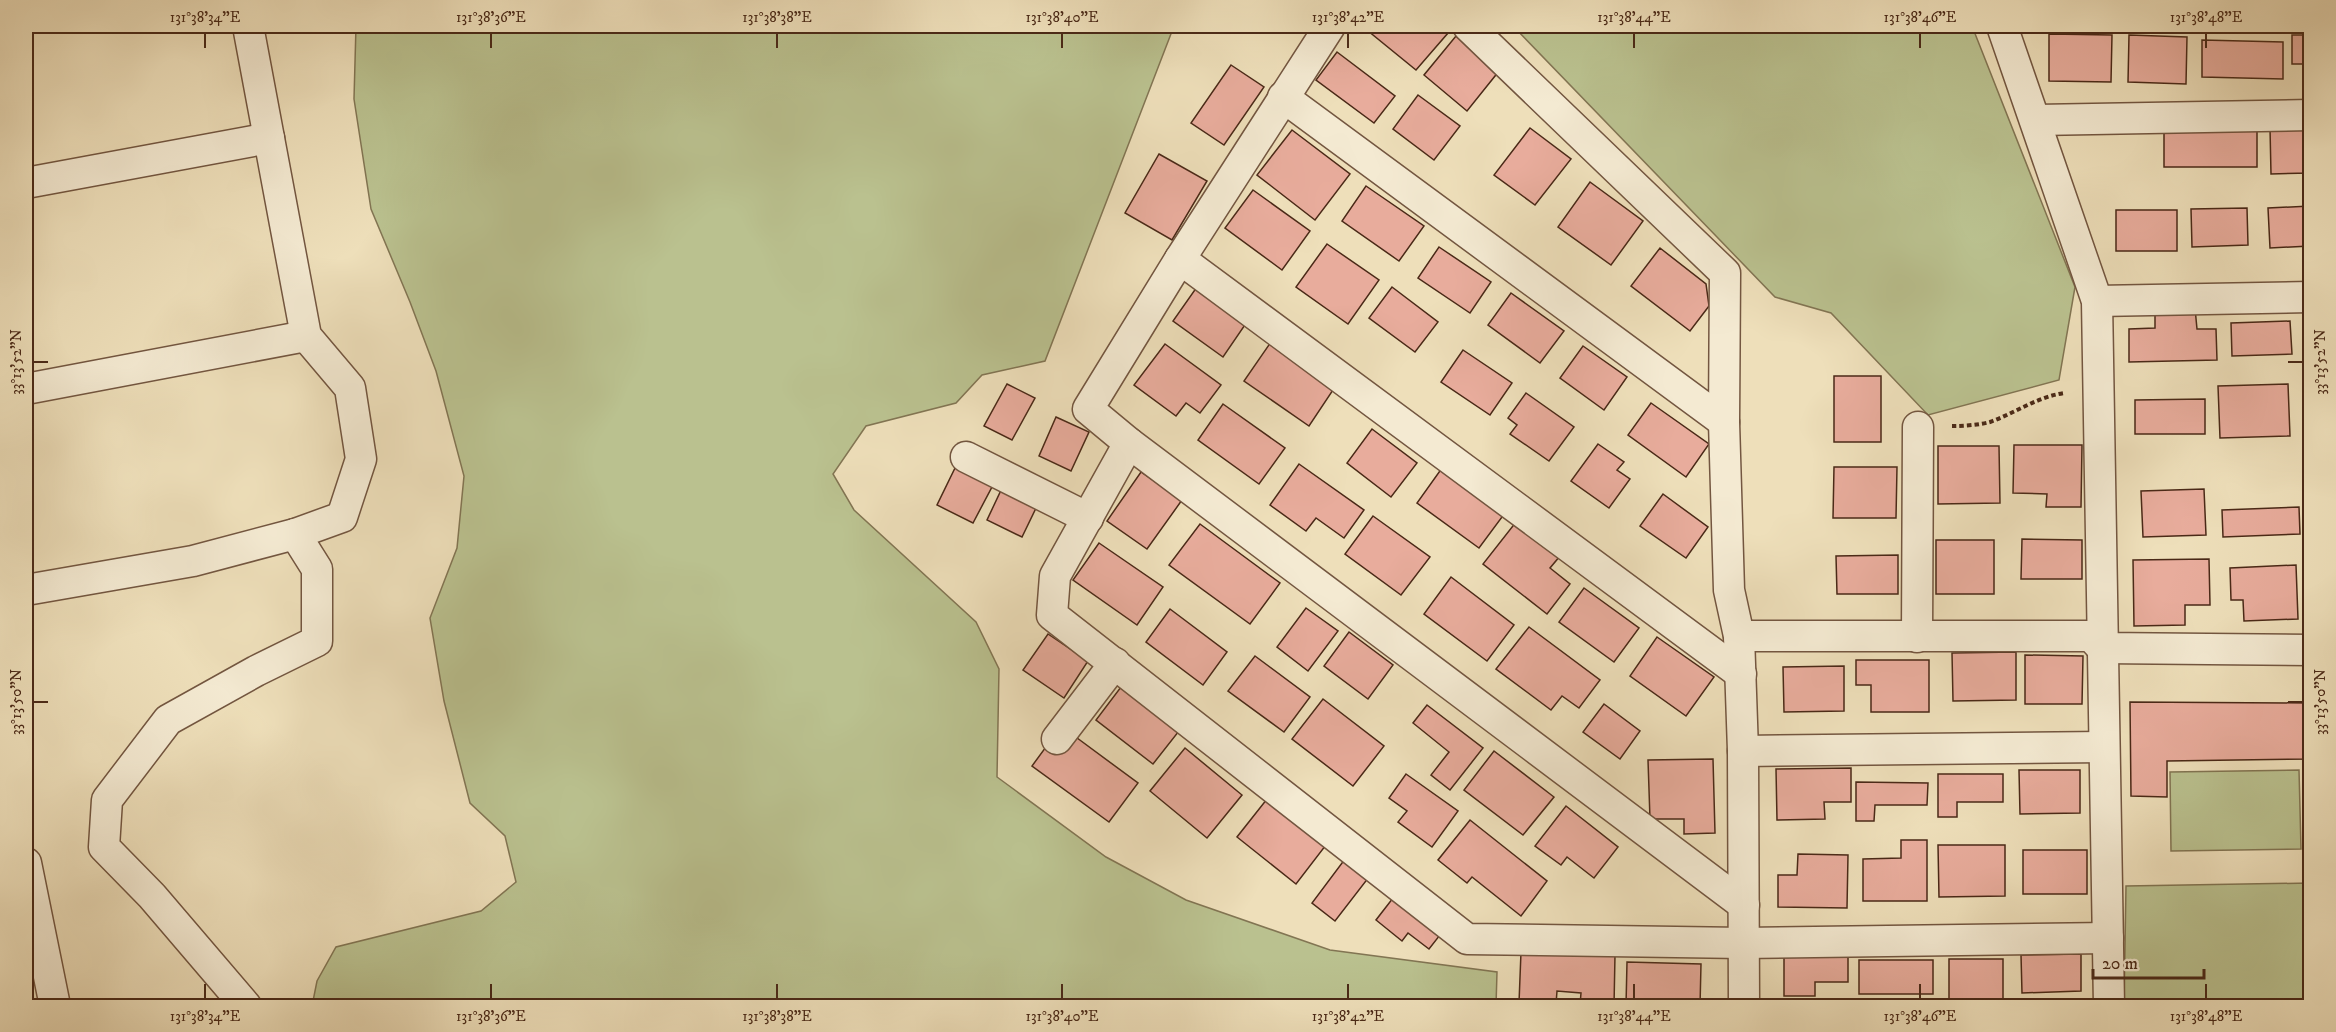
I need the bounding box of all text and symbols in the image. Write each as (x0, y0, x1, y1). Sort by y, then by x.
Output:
text: 131°38'34"E (170, 8, 241, 27)
text: 131°38'36"E (456, 8, 526, 27)
text: 131°38'38"E (742, 8, 812, 27)
text: 131°38'40"E (1025, 8, 1099, 27)
text: 131°38'42"E (1312, 8, 1385, 27)
text: 131°38'44"E (1597, 8, 1671, 27)
text: 131°38'46"E (1884, 8, 1957, 27)
text: 131°38'48"E (2170, 8, 2243, 27)
text: 33°13'52"N (7, 329, 26, 395)
text: 33°13'52"N (2311, 329, 2330, 395)
text: 33°13'50"N (7, 669, 26, 735)
text: 33°13'50"N (2311, 669, 2330, 735)
scale bar (2093, 942, 2204, 980)
text: 20 m (2102, 953, 2138, 975)
text: 131°38'34"E (170, 1007, 241, 1026)
text: 131°38'36"E (456, 1007, 526, 1026)
text: 131°38'38"E (742, 1007, 812, 1026)
text: 131°38'40"E (1025, 1007, 1099, 1026)
text: 131°38'42"E (1312, 1007, 1385, 1026)
text: 131°38'44"E (1597, 1007, 1671, 1026)
text: 131°38'46"E (1884, 1007, 1957, 1026)
text: 131°38'48"E (2170, 1007, 2243, 1026)

